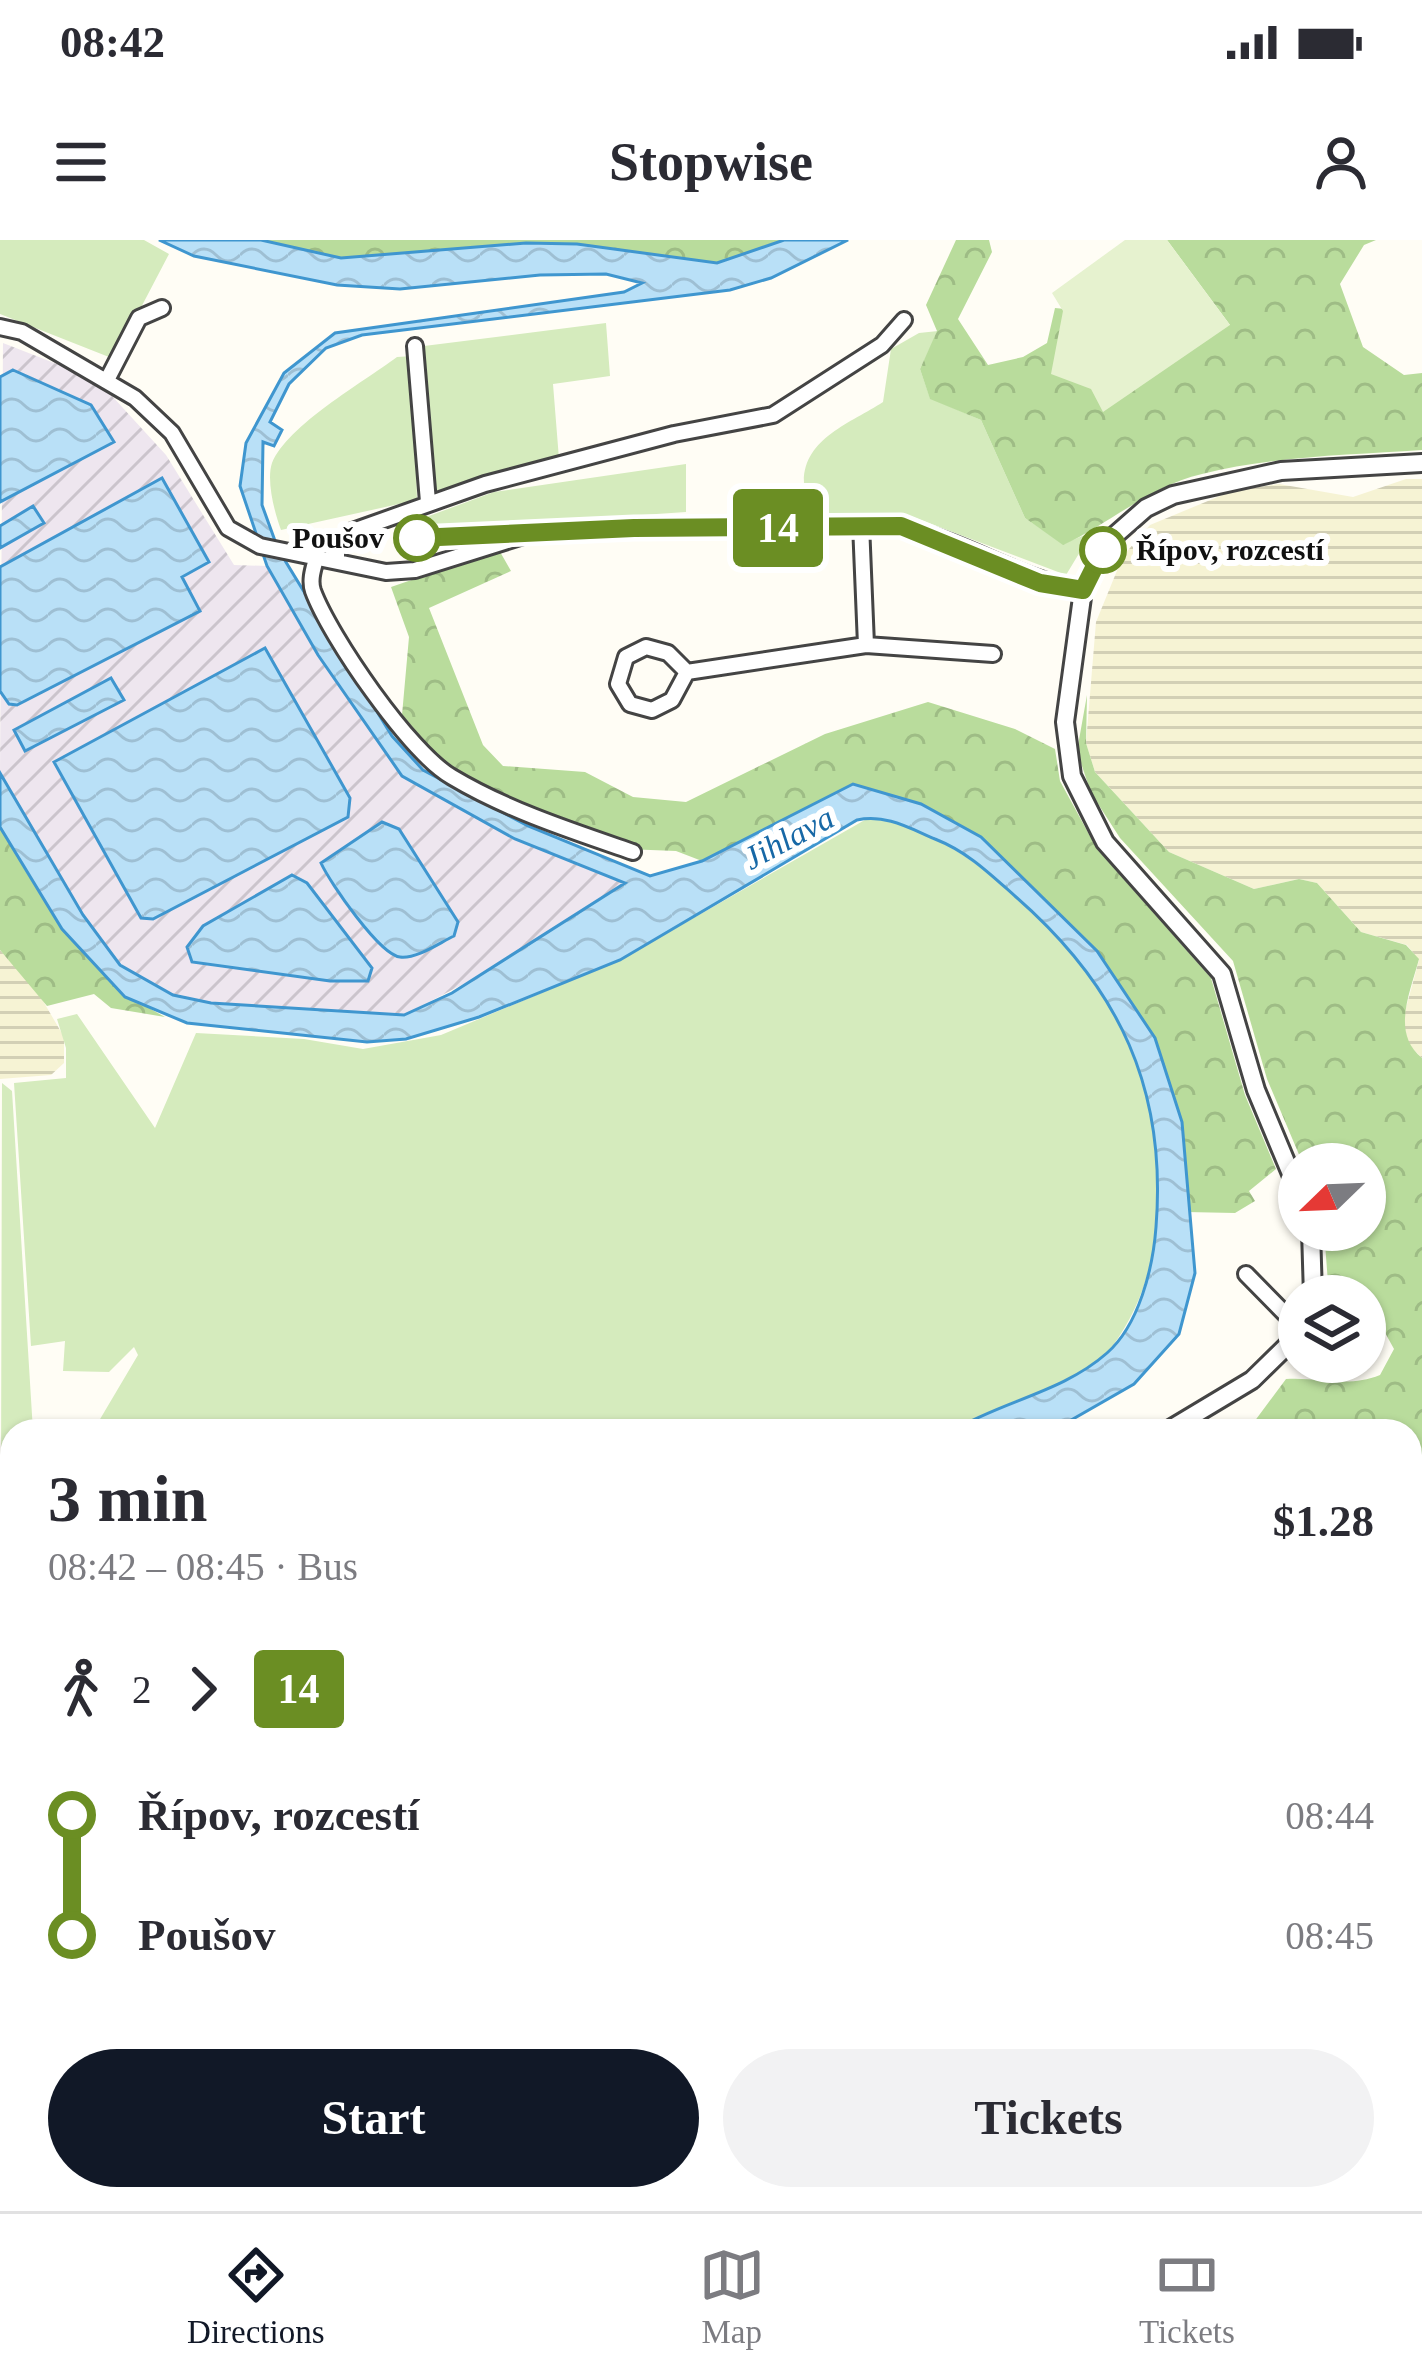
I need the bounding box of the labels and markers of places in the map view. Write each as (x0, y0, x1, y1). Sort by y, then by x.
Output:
marker: Poušov (395, 516, 439, 560)
place label: Poušov (292, 521, 384, 554)
marker: Řípov, rozcestí (1081, 528, 1125, 572)
place label: Řípov, rozcestí (1136, 533, 1324, 566)

